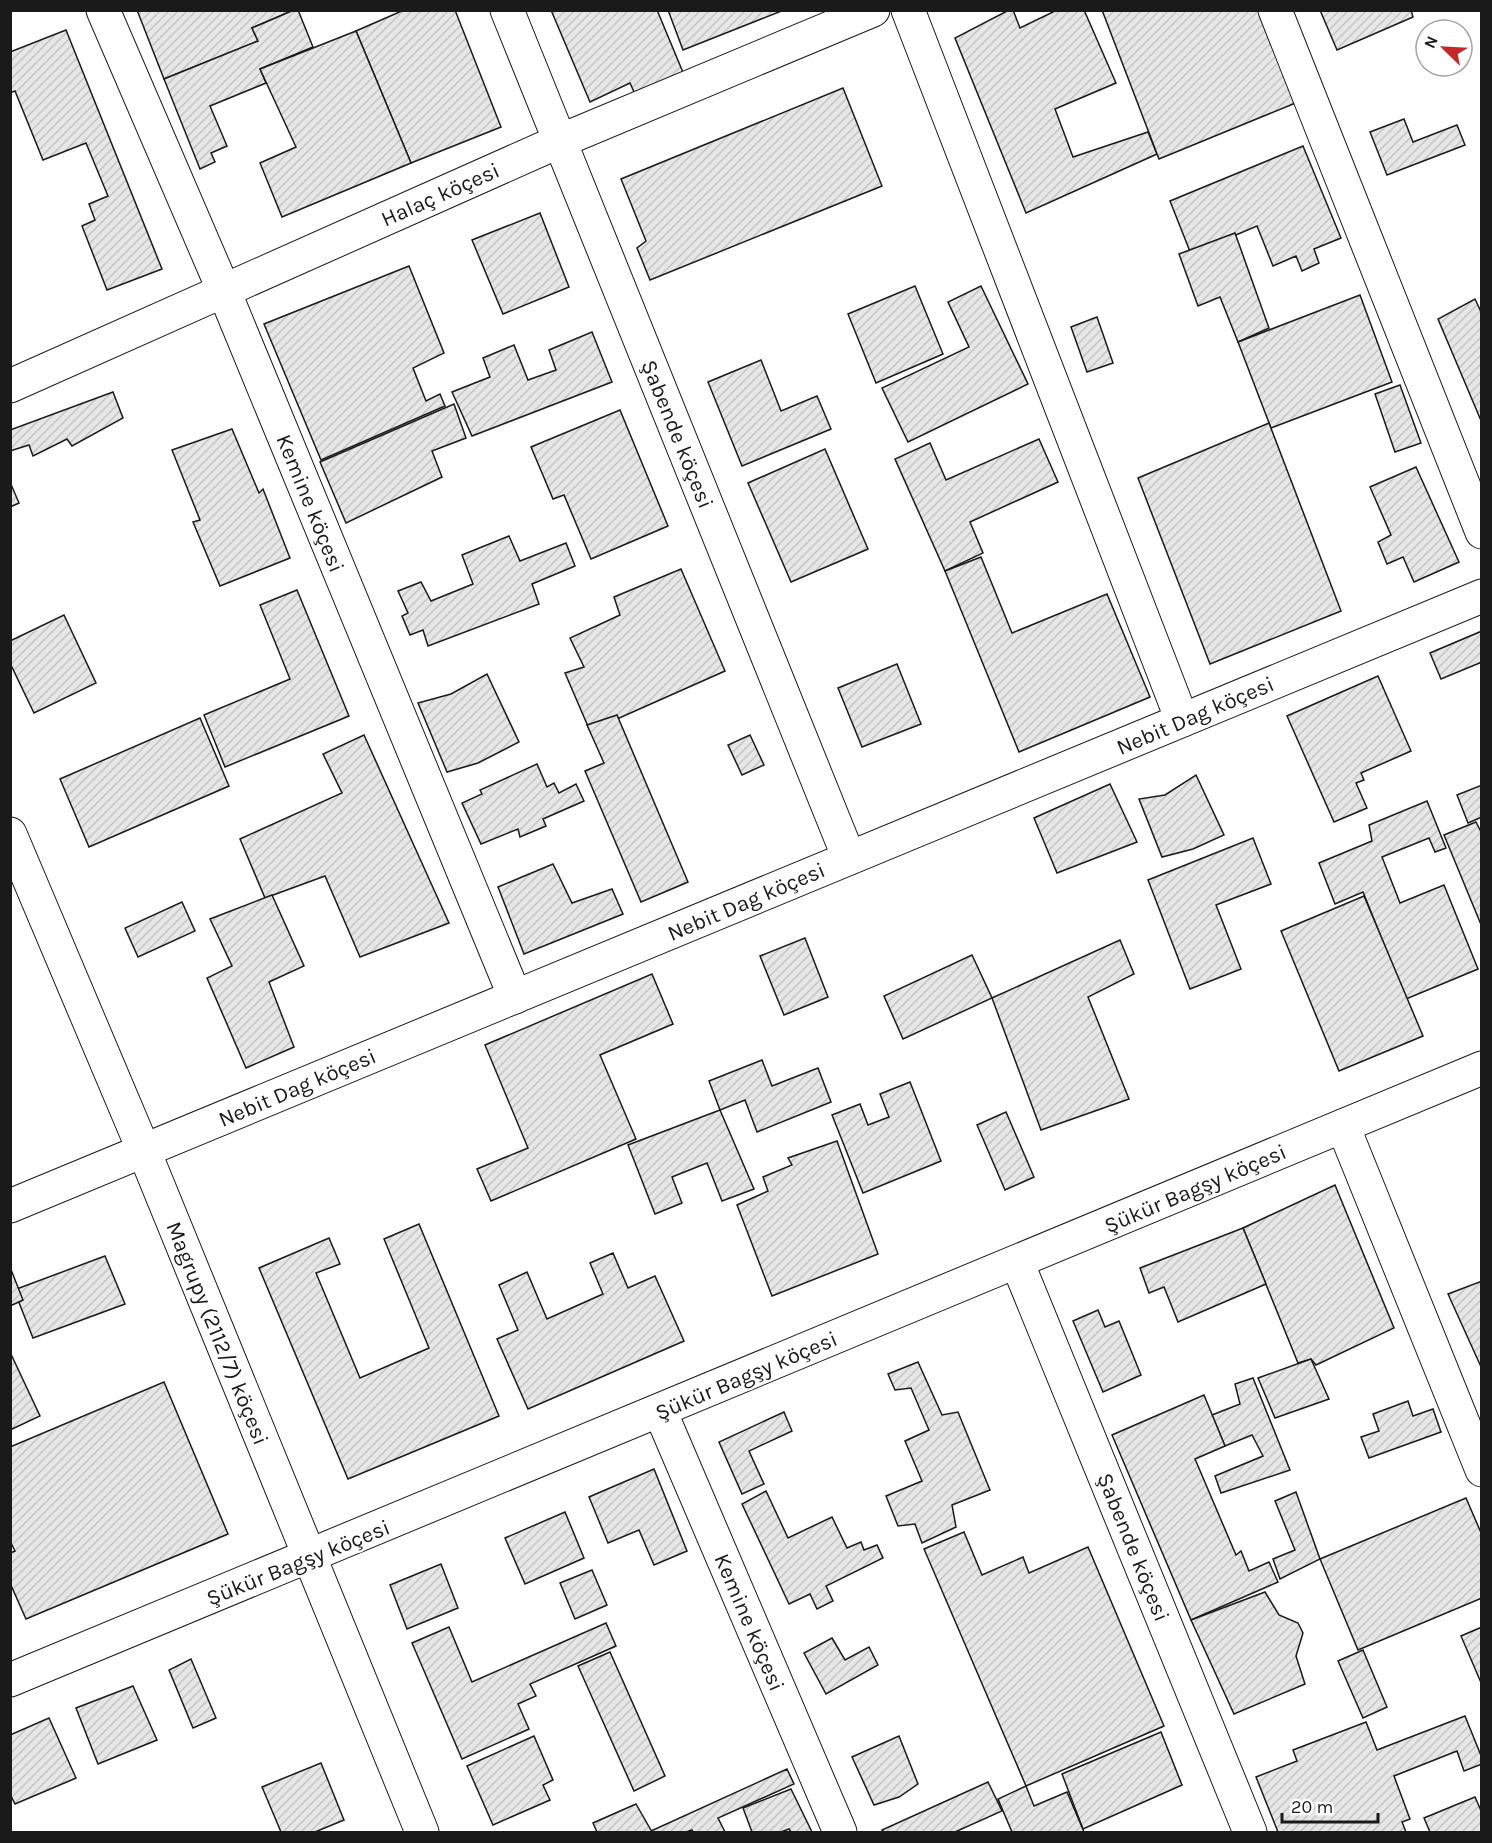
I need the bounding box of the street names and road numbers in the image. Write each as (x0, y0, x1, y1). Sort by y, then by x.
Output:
street label: Halaç köçesi (377, 157, 504, 233)
street label: Şabende köçesi (635, 356, 719, 512)
street label: Kemine köçesi (271, 430, 350, 576)
street label: Nebit Dag köçesi (1113, 671, 1278, 761)
street label: Nebit Dag köçesi (664, 857, 829, 947)
street label: Nebit Dag köçesi (215, 1043, 380, 1133)
street label: Şükür Bagşy köçesi (1100, 1139, 1290, 1239)
street label: Magrupy (2112/7) köçesi (160, 1218, 274, 1449)
street label: Şükür Bagşy köçesi (651, 1326, 841, 1426)
street label: Şabende köçesi (1091, 1469, 1175, 1625)
street label: Şükür Bagşy köçesi (203, 1514, 394, 1612)
street label: Kemine köçesi (708, 1550, 790, 1695)

